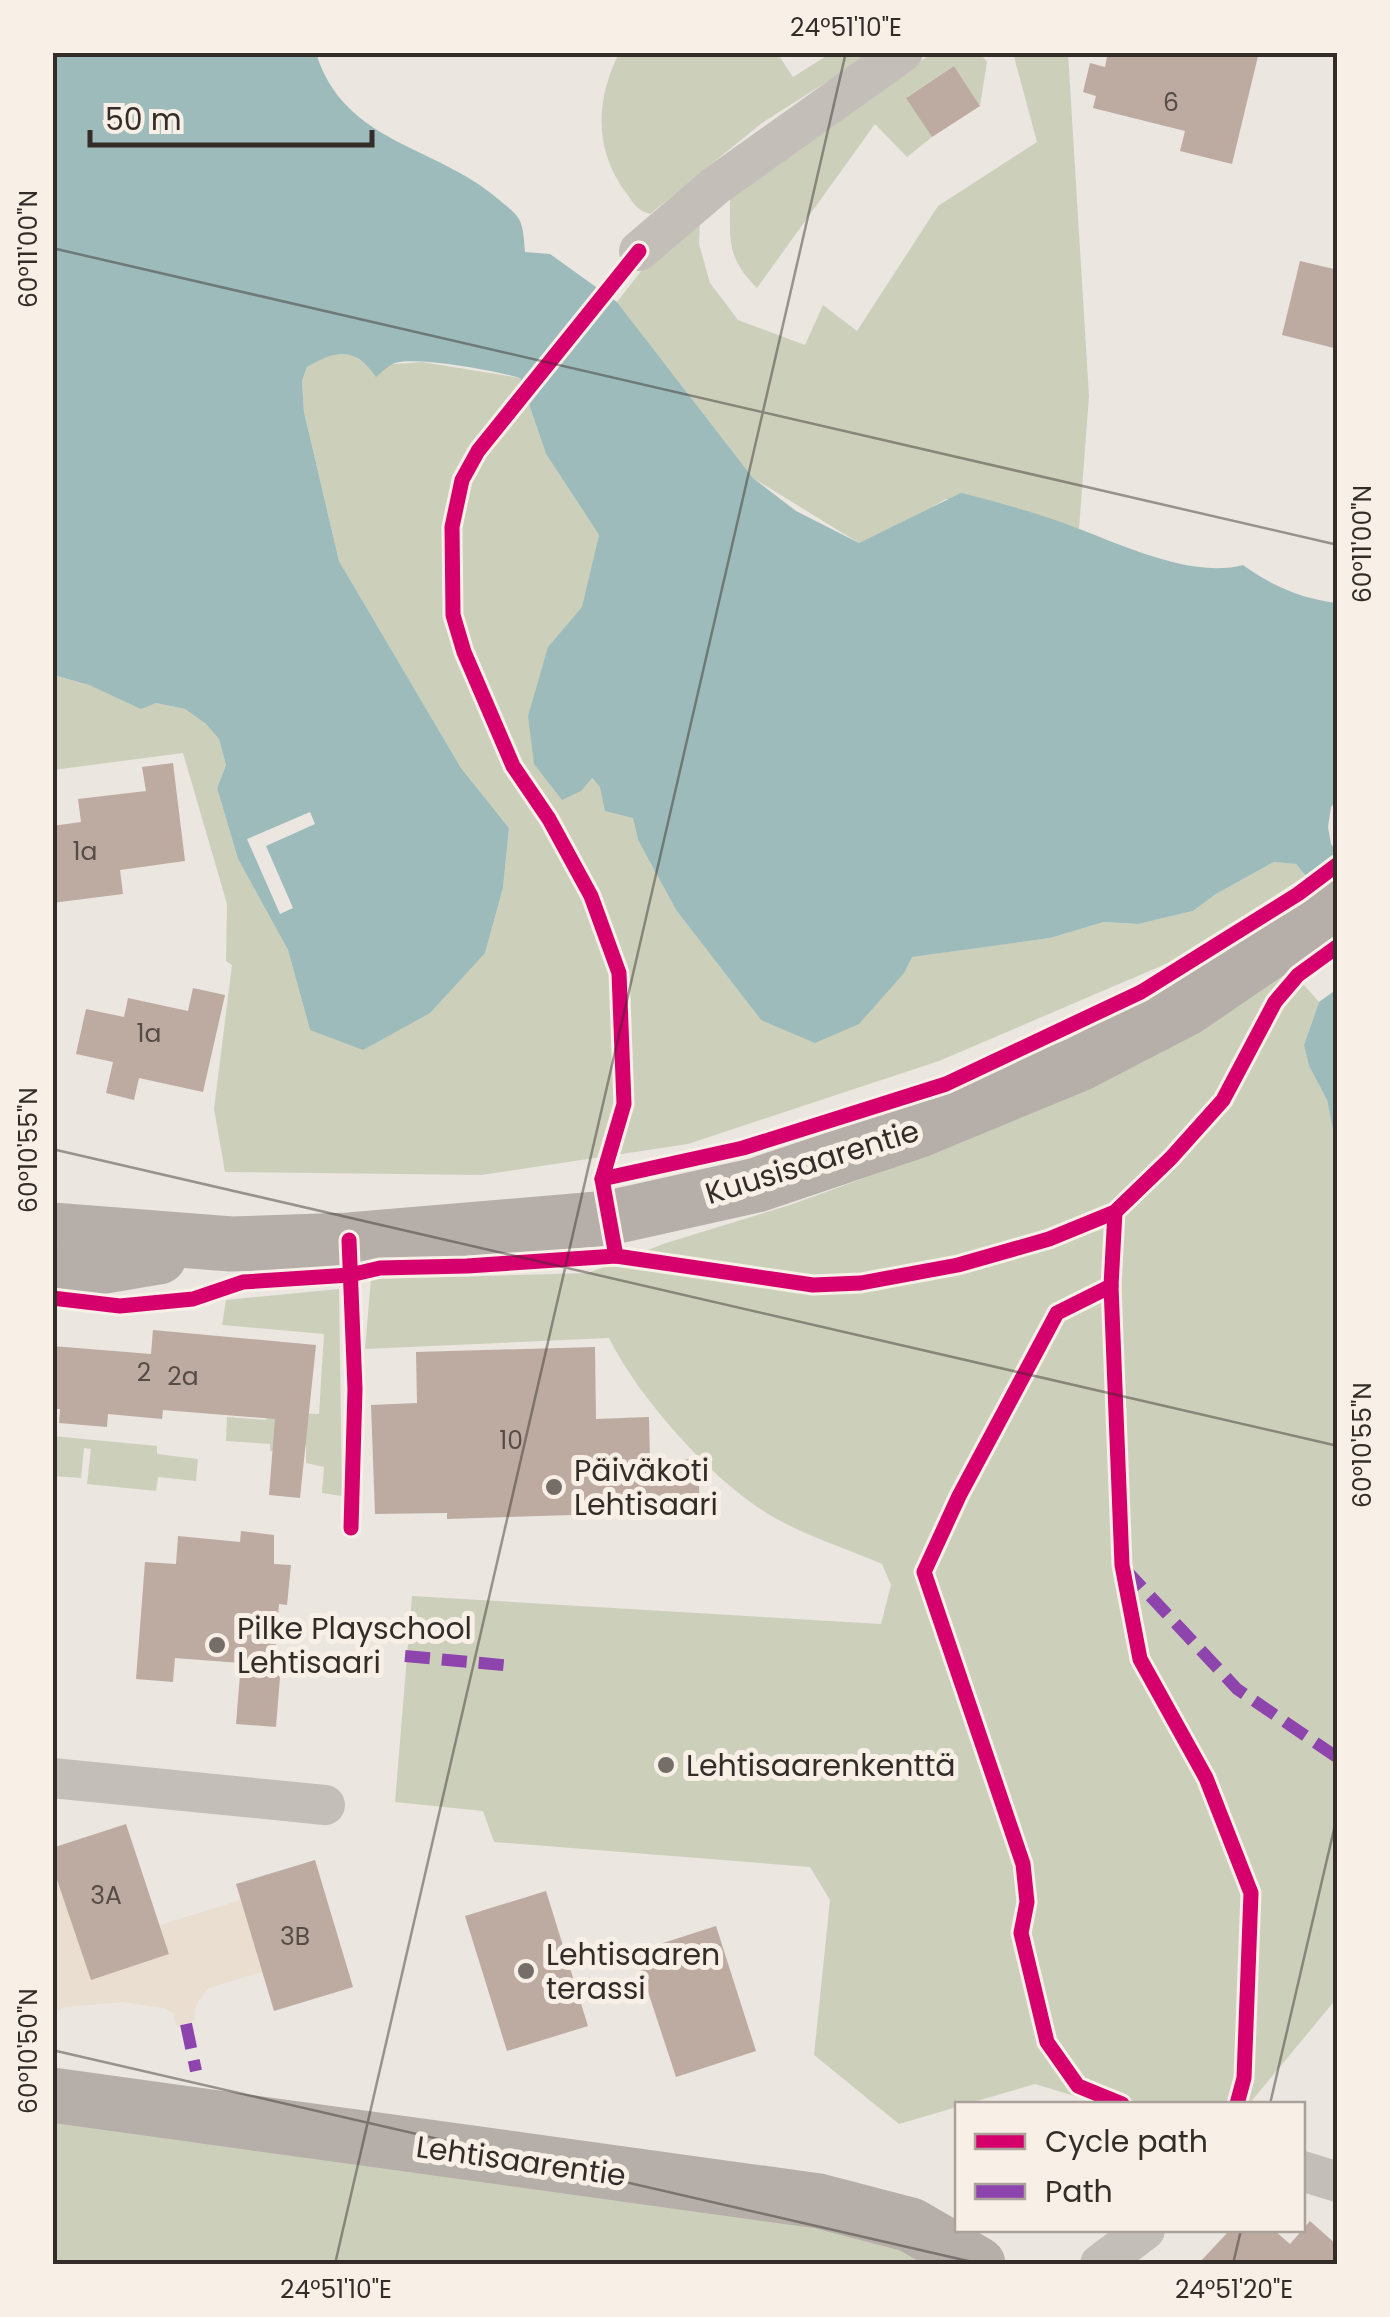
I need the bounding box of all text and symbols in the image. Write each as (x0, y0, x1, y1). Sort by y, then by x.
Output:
text: 24°51'10"E (790, 10, 902, 45)
scale bar (90, 85, 372, 147)
house number: 6 (1163, 85, 1179, 120)
text: 50 m (105, 98, 182, 141)
text: 60°11'00"N (11, 190, 46, 308)
text: 60°11'00"N (1345, 485, 1380, 603)
house number: 1a (73, 834, 97, 869)
house number: 1a (137, 1016, 161, 1051)
text: 60°10'55"N (11, 1087, 46, 1213)
street label: Kuusisaarentie (700, 1109, 924, 1215)
house number: 2 (137, 1355, 151, 1390)
house number: 2a (167, 1359, 199, 1394)
text: 60°10'55"N (1345, 1382, 1380, 1508)
house number: 10 (499, 1423, 523, 1458)
place label: Päiväkoti Lehtisaari (574, 1449, 718, 1526)
marker: Päiväkoti Lehtisaari (543, 1476, 565, 1498)
place label: Pilke Playschool Lehtisaari (237, 1607, 472, 1684)
marker: Pilke Playschool Lehtisaari (206, 1634, 228, 1656)
place label: Lehtisaarenkenttä (686, 1744, 956, 1787)
marker: Lehtisaarenkenttä (655, 1754, 677, 1776)
house number: 3A (90, 1878, 122, 1913)
house number: 3B (280, 1919, 310, 1954)
place label: Lehtisaaren terassi (546, 1933, 720, 2010)
marker: Lehtisaaren terassi (515, 1960, 537, 1982)
text: 60°10'50"N (11, 1988, 46, 2114)
legend (955, 2102, 1305, 2232)
text: Cycle path (1045, 2120, 1208, 2163)
street label: Lehtisaarentie (413, 2125, 629, 2197)
text: Path (1045, 2170, 1113, 2213)
text: 24°51'10"E (280, 2272, 392, 2307)
text: 24°51'20"E (1175, 2272, 1293, 2307)

